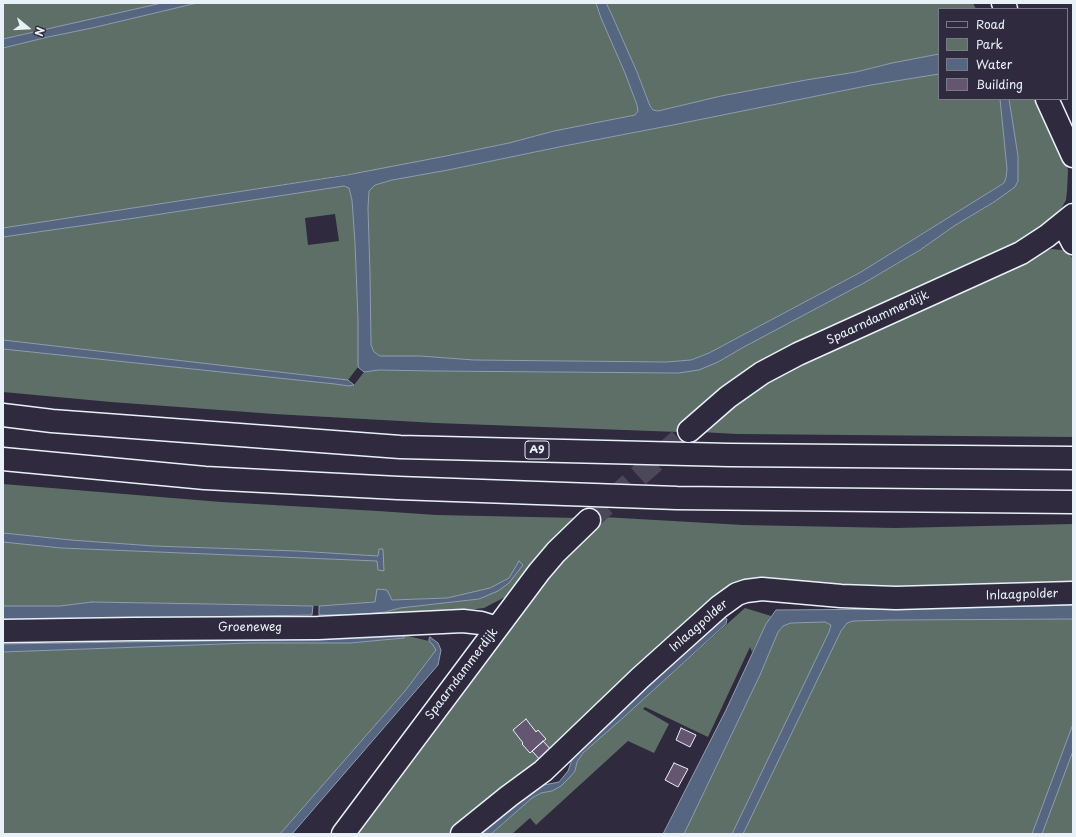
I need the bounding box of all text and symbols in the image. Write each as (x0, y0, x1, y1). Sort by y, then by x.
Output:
north arrow (8, 8, 48, 48)
legend (938, 8, 1068, 100)
text: Road (976, 15, 1005, 33)
text: N (30, 25, 49, 39)
text: Park (976, 35, 1003, 53)
text: Water (976, 55, 1012, 73)
text: Building (976, 75, 1023, 93)
street label: Spaarndammerdijk (825, 288, 931, 348)
road number: A9 (525, 441, 549, 459)
street label: Inlaagpolder (986, 587, 1058, 603)
street label: Inlaagpolder (667, 597, 731, 655)
street label: Groeneweg (218, 621, 282, 635)
street label: Spaarndammerdijk (423, 625, 501, 723)

